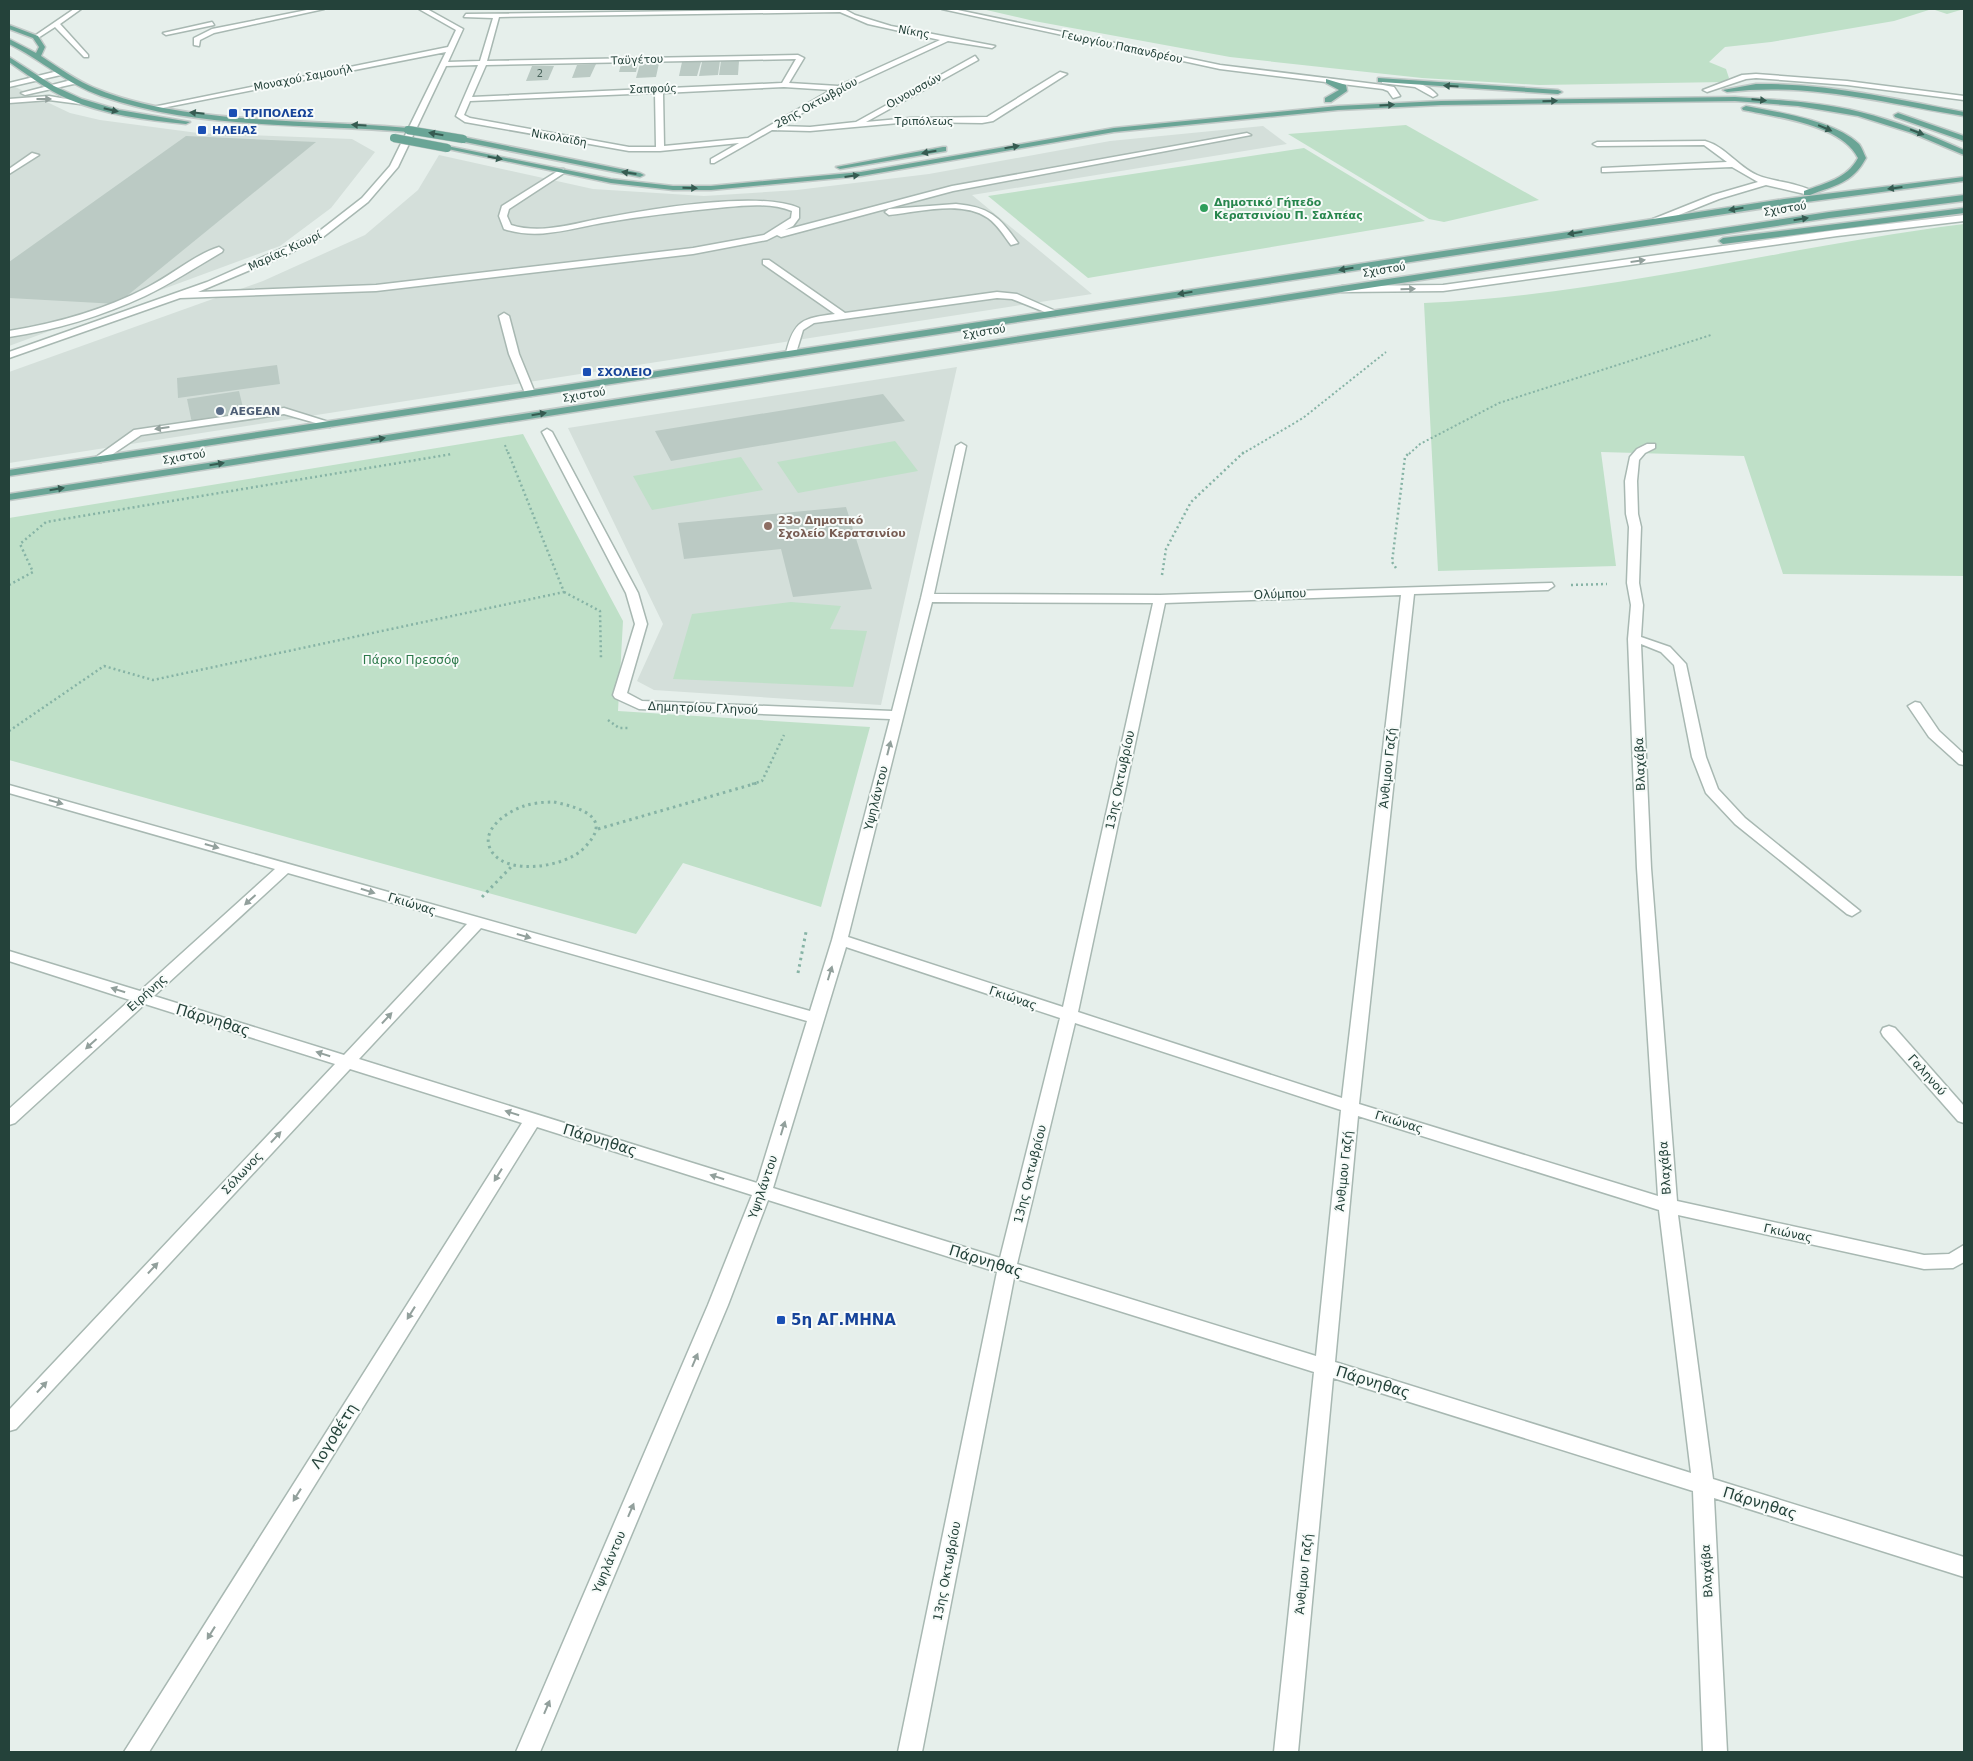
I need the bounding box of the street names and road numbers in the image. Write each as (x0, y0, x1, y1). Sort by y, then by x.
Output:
street label: Νίκης (897, 23, 931, 41)
street label: Γεωργίου Παπανδρέου (1060, 28, 1184, 66)
street label: Ταϋγέτου (610, 53, 663, 67)
street label: Μοναχού Σαμουήλ (253, 62, 354, 94)
street label: Οινουσσών (884, 71, 944, 111)
street label: 28ης Οκτωβρίου (772, 75, 860, 131)
street label: Σαπφούς (629, 82, 677, 96)
street label: Τριπόλεως (894, 115, 953, 128)
street label: Νικολαϊδη (530, 127, 588, 149)
street label: Σχιστού (1762, 199, 1808, 219)
street label: Μαρίας Κιουρί (246, 228, 324, 274)
street label: Σχιστού (1361, 260, 1407, 280)
street label: Σχιστού (961, 322, 1007, 342)
street label: Σχιστού (561, 385, 607, 405)
street label: Σχιστού (161, 447, 207, 467)
street label: Ολύμπου (1253, 586, 1307, 602)
street label: Δημητρίου Γληνού (648, 699, 758, 717)
street label: Άνθιμου Γαζή (1377, 727, 1399, 809)
street label: 13ης Οκτωβρίου (1103, 729, 1137, 831)
street label: Βλαχάβα (1632, 737, 1648, 791)
street label: Υψηλάντου (861, 764, 891, 833)
street label: Γκιώνας (386, 890, 438, 918)
street label: Ειρήνης (124, 972, 170, 1014)
street label: Γκιώνας (987, 983, 1039, 1013)
street label: Πάρνηθας (174, 1000, 252, 1040)
street label: Γαληνού (1905, 1052, 1949, 1098)
street label: Γκιώνας (1373, 1108, 1425, 1136)
street label: Πάρνηθας (561, 1120, 639, 1160)
street label: 13ης Οκτωβρίου (1011, 1123, 1049, 1225)
street label: Άνθιμου Γαζή (1333, 1130, 1355, 1212)
street label: Βλαχάβα (1656, 1141, 1674, 1195)
street label: Σόλωνος (219, 1149, 265, 1197)
street label: Υψηλάντου (745, 1153, 780, 1221)
street label: Γκιώνας (1762, 1221, 1814, 1245)
street label: Πάρνηθας (947, 1241, 1025, 1281)
street label: Πάρνηθας (1334, 1362, 1412, 1402)
street label: Λογοθέτη (307, 1400, 361, 1472)
street label: Πάρνηθας (1721, 1483, 1799, 1523)
street label: 13ης Οκτωβρίου (930, 1520, 964, 1622)
street label: Υψηλάντου (589, 1529, 628, 1596)
street label: Άνθιμου Γαζή (1293, 1533, 1315, 1615)
street label: Βλαχάβα (1699, 1544, 1715, 1598)

